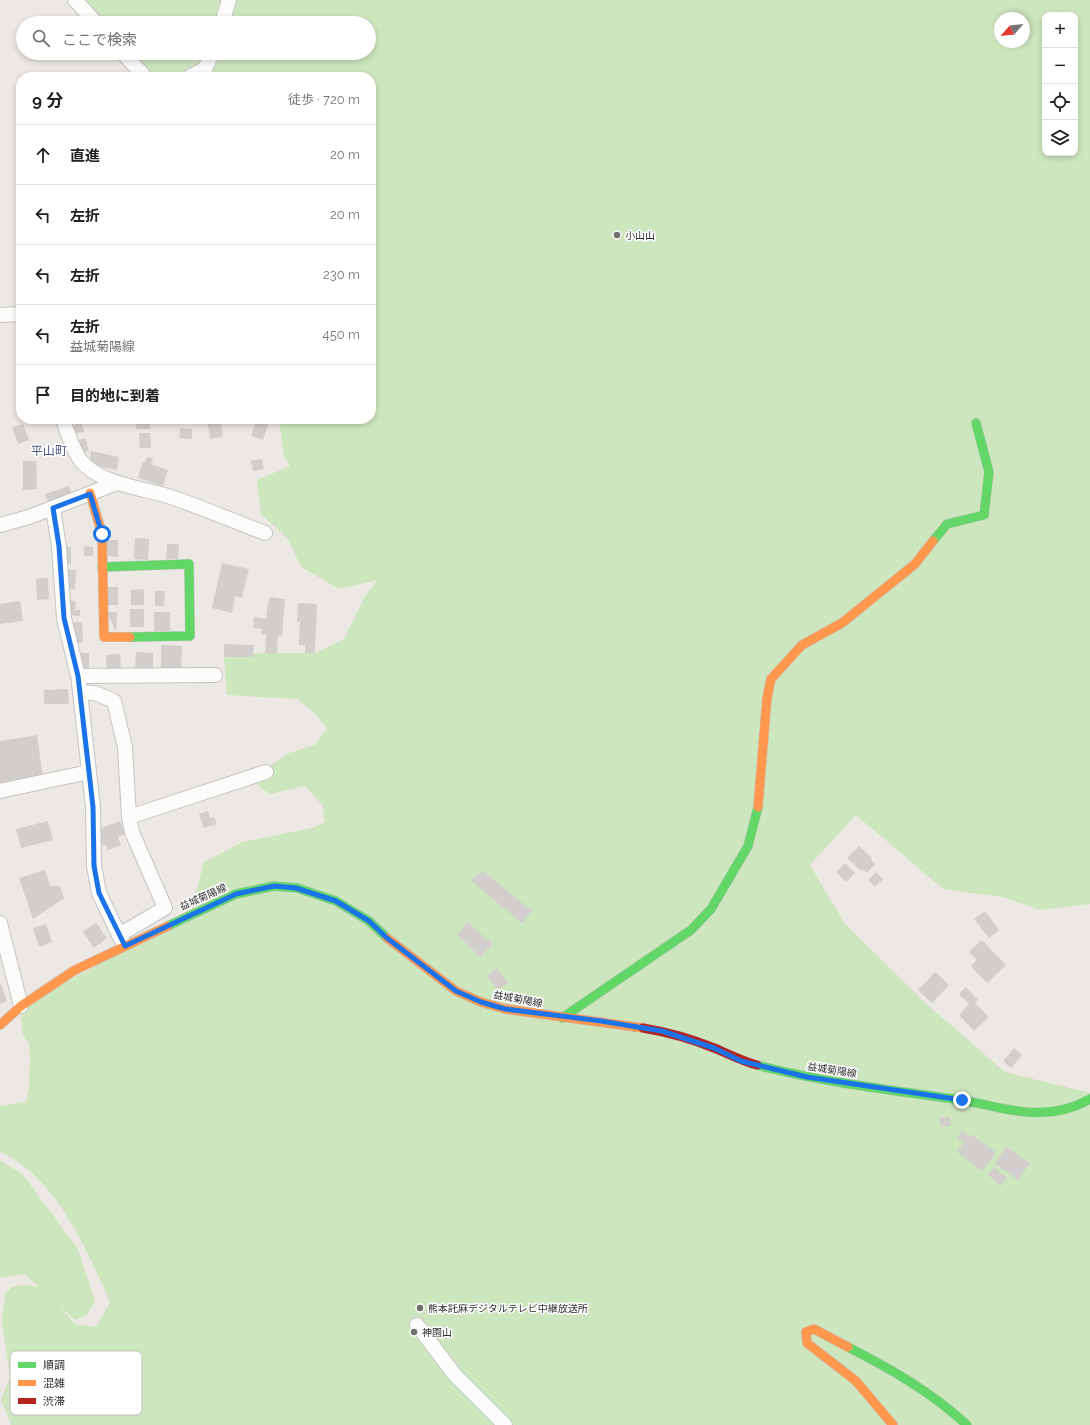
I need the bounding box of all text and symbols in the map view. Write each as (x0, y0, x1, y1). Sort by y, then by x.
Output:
north arrow (994, 12, 1030, 48)
map controls (1042, 12, 1078, 156)
button: + (1042, 12, 1078, 48)
search box (16, 16, 376, 60)
icon: search (30, 27, 52, 49)
text: ここで検索 (62, 31, 137, 49)
button: − (1042, 48, 1078, 84)
button: locate (1042, 84, 1078, 120)
text: 9 分 (32, 90, 63, 110)
text: 徒歩 · 720 m (288, 92, 360, 107)
button: layers (1042, 120, 1078, 156)
icon: ahead (32, 144, 54, 166)
text: 直進 (70, 147, 100, 165)
text: 20 m (330, 147, 360, 162)
icon: left (32, 204, 54, 226)
text: 左折 (70, 207, 100, 225)
text: 20 m (330, 207, 360, 222)
marker: 小山山 (612, 230, 622, 240)
place label: 小山山 (625, 230, 655, 241)
icon: left (32, 264, 54, 286)
text: 左折 (70, 267, 100, 285)
text: 230 m (323, 267, 360, 282)
text: 左折 (70, 318, 100, 336)
icon: left (32, 324, 54, 346)
text: 450 m (323, 327, 360, 342)
text: 益城菊陽線 (70, 339, 135, 354)
icon: arrive (32, 384, 54, 406)
text: 目的地に到着 (70, 387, 160, 405)
district label: 平山町 (31, 444, 67, 458)
route start (93, 525, 111, 543)
street label: 益城菊陽線 (178, 882, 228, 912)
street label: 益城菊陽線 (492, 989, 544, 1009)
street label: 益城菊陽線 (806, 1061, 858, 1079)
route end (953, 1091, 971, 1109)
marker: 熊本託麻デジタルテレビ中継放送所 (415, 1303, 425, 1313)
place label: 熊本託麻デジタルテレビ中継放送所 (428, 1303, 588, 1314)
marker: 神園山 (409, 1327, 419, 1337)
place label: 神園山 (422, 1327, 452, 1338)
legend (10, 1351, 142, 1415)
text: 順調 (43, 1359, 65, 1372)
text: 混雑 (43, 1377, 65, 1390)
text: 渋滞 (43, 1395, 65, 1408)

